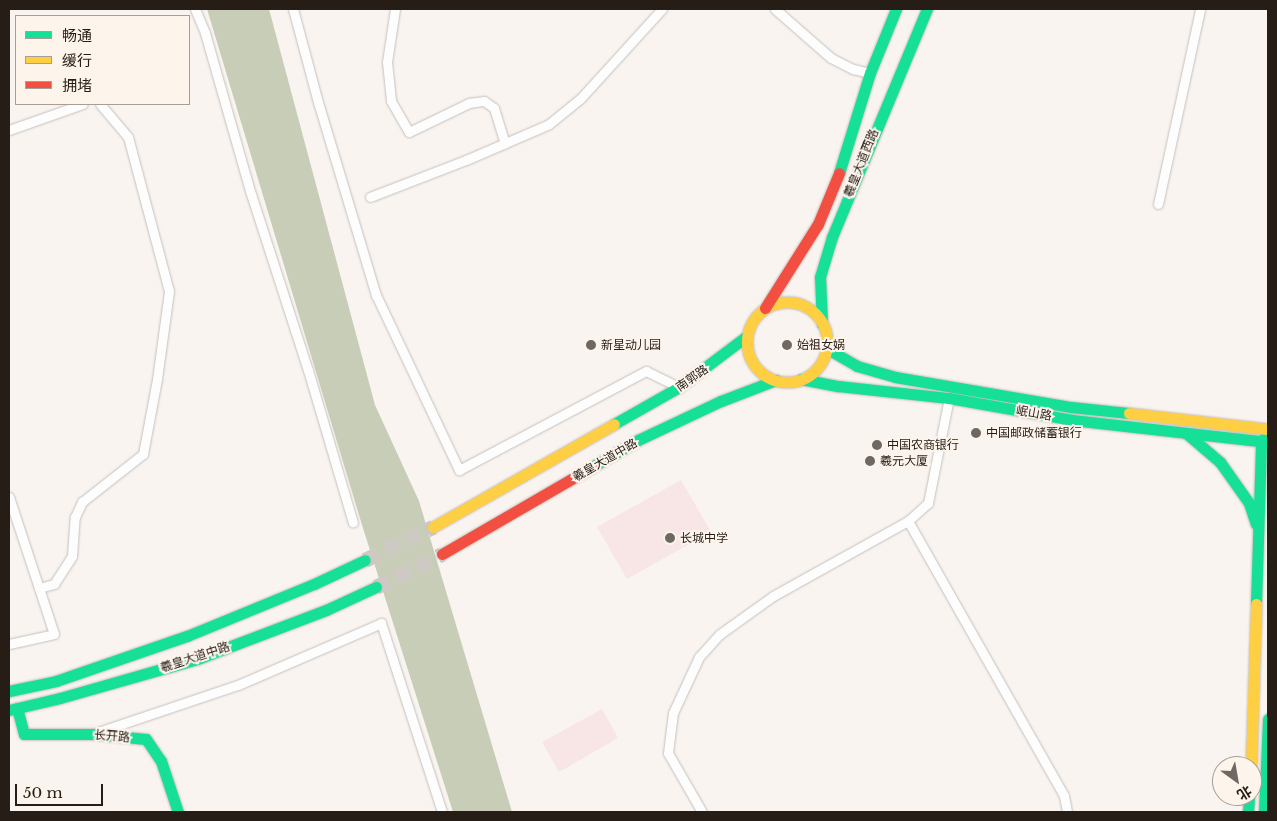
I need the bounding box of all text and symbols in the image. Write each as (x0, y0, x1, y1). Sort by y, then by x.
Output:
legend (15, 15, 190, 105)
text: 畅通 (62, 26, 92, 45)
text: 缓行 (62, 51, 92, 70)
text: 拥堵 (62, 76, 92, 95)
street label: 羲皇大道西路 (841, 127, 881, 199)
place label: 新星动儿园 (601, 338, 661, 352)
place label: 始祖女娲 (797, 338, 845, 352)
marker: 新星动儿园 (585, 339, 597, 351)
marker: 始祖女娲 (781, 339, 793, 351)
street label: 南郭路 (673, 362, 711, 394)
street label: 岷山路 (1015, 403, 1053, 423)
place label: 中国邮政储蓄银行 (986, 426, 1082, 440)
marker: 中国邮政储蓄银行 (970, 427, 982, 439)
street label: 羲皇大道中路 (570, 436, 640, 484)
place label: 中国农商银行 (887, 438, 959, 452)
marker: 中国农商银行 (871, 439, 883, 451)
place label: 羲元大厦 (880, 454, 928, 468)
marker: 羲元大厦 (864, 455, 876, 467)
place label: 长城中学 (680, 531, 728, 545)
marker: 长城中学 (664, 532, 676, 544)
street label: 羲皇大道中路 (159, 639, 231, 675)
street label: 长开路 (93, 727, 131, 745)
north arrow (1212, 756, 1262, 806)
scale bar (18, 774, 105, 806)
text: 北 (1234, 782, 1255, 804)
text: 50 m (23, 783, 63, 802)

